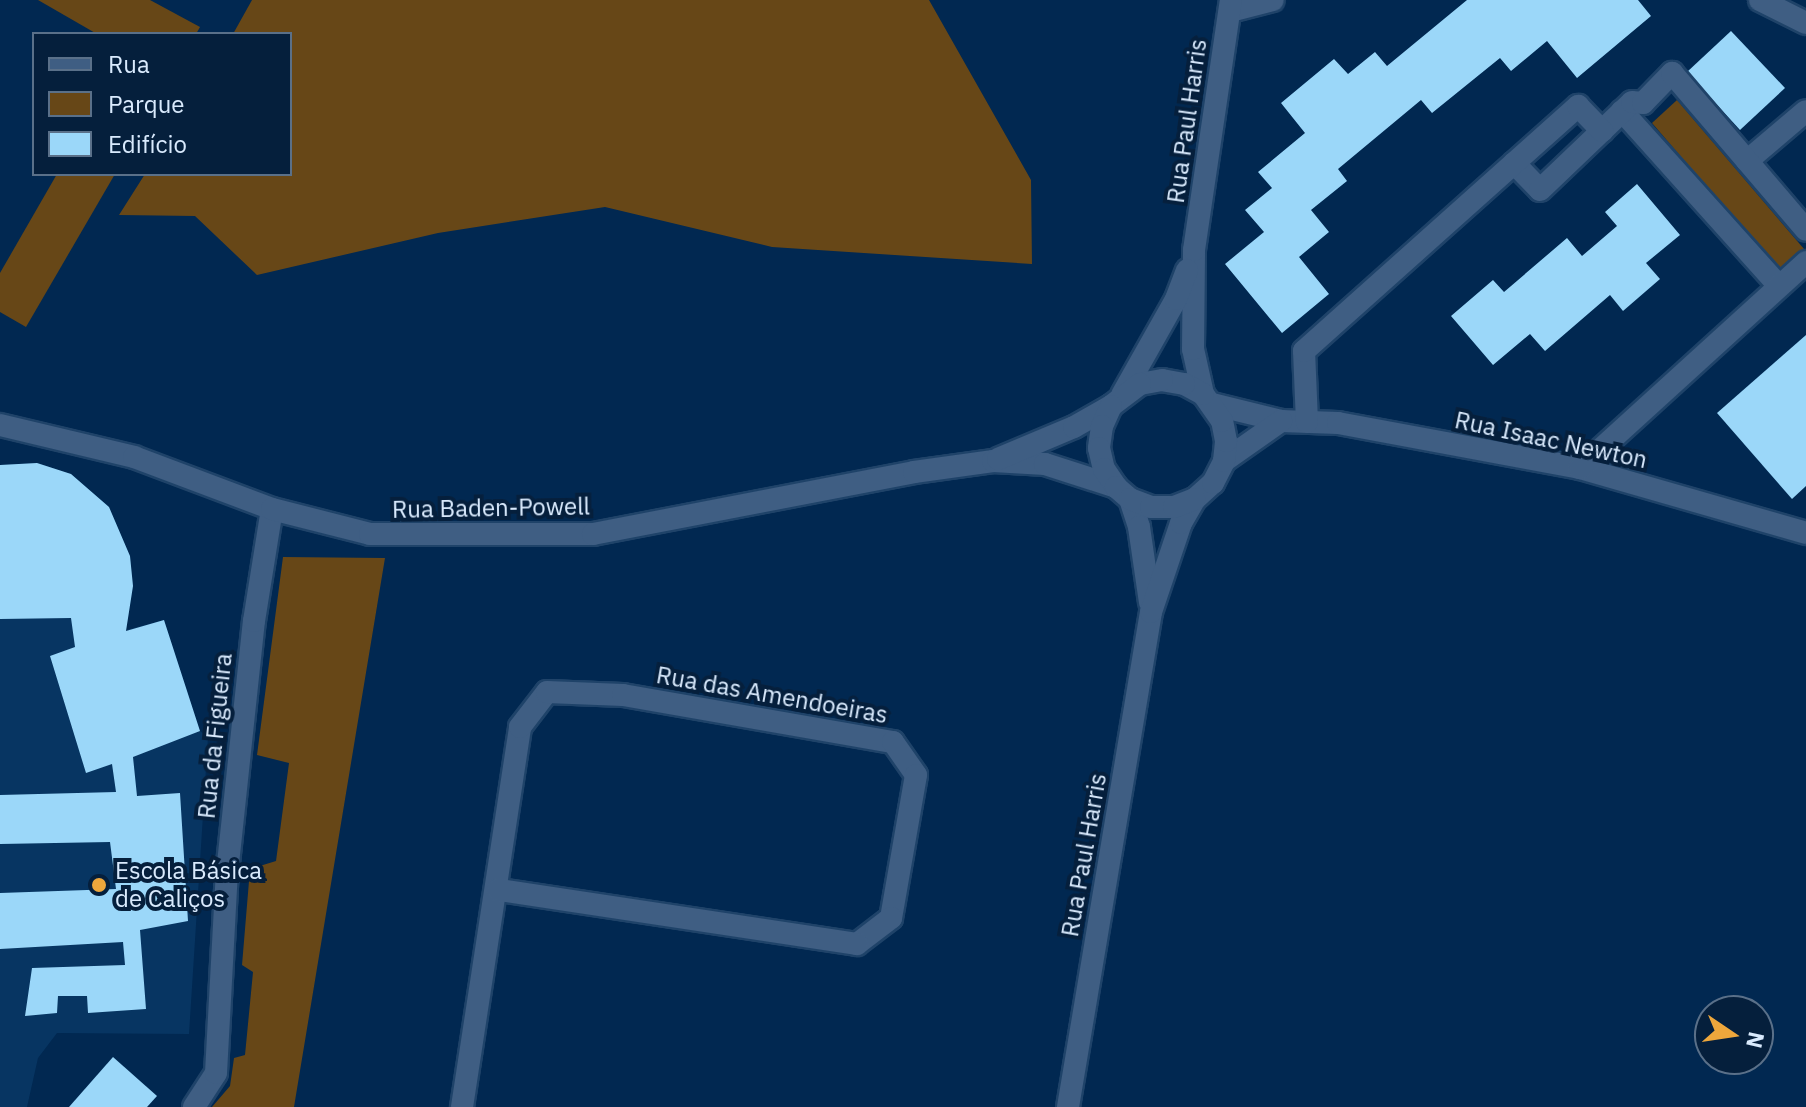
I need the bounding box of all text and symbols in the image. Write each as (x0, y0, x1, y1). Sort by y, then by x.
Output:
legend (32, 32, 292, 176)
street label: Rua Paul Harris (1161, 37, 1213, 205)
text: Rua (108, 48, 150, 80)
text: Parque (108, 88, 185, 120)
text: Edifício (108, 128, 187, 160)
street label: Rua Isaac Newton (1452, 406, 1650, 474)
street label: Rua Baden-Powell (392, 492, 590, 524)
street label: Rua da Figueira (192, 652, 238, 820)
street label: Rua das Amendoeiras (654, 660, 890, 730)
street label: Rua Paul Harris (1055, 771, 1113, 939)
place label: Escola Básica de Caliços (115, 857, 262, 913)
marker: Escola Básica de Caliços (90, 876, 108, 894)
north arrow (1694, 995, 1774, 1075)
text: N (1740, 1029, 1772, 1051)

